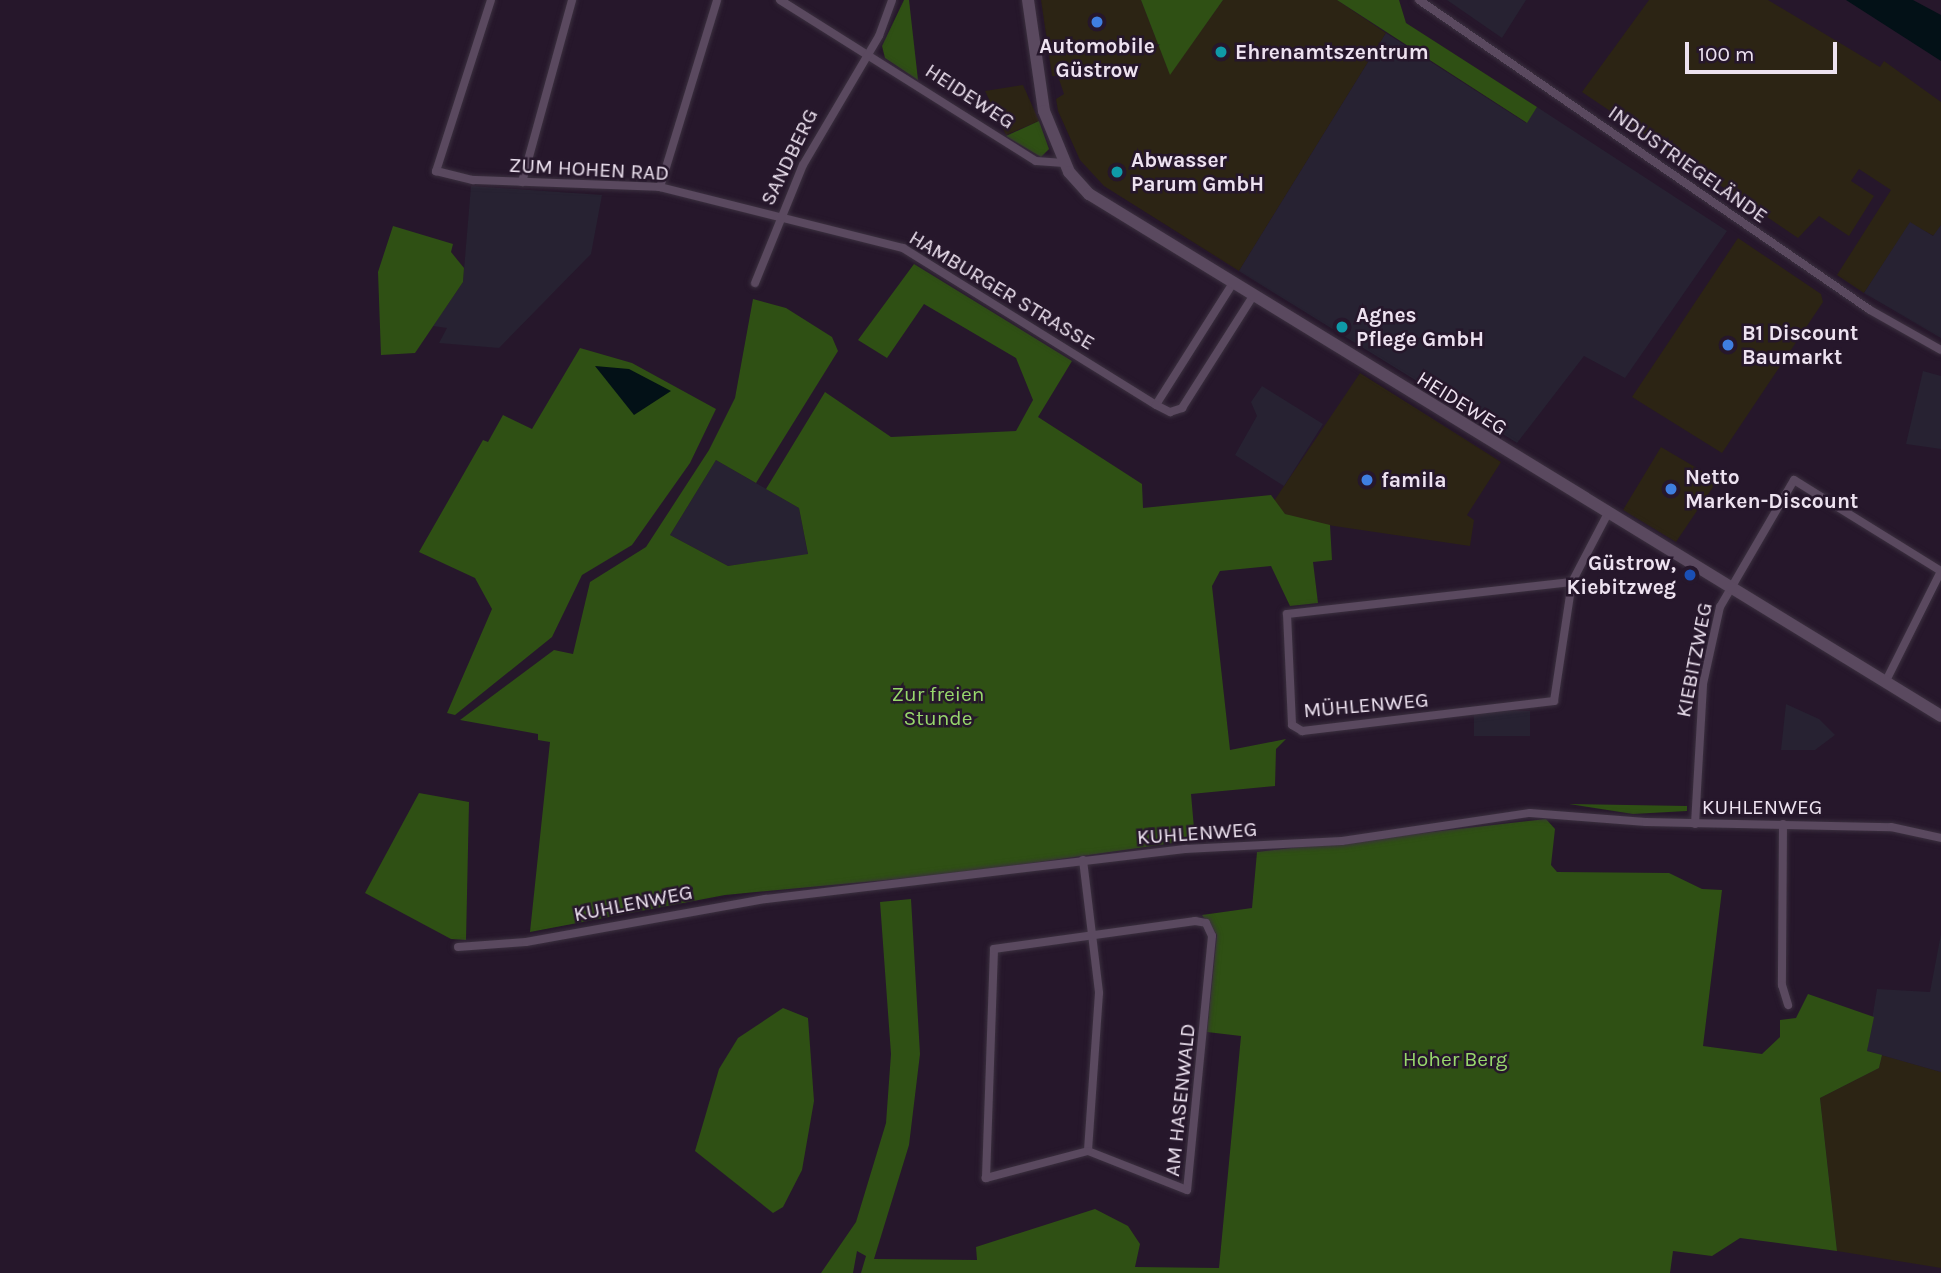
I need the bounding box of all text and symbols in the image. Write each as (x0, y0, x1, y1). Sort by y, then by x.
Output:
marker: Automobile Güstrow (1089, 14, 1105, 30)
scale bar (1689, 28, 1841, 72)
place label: Automobile Güstrow (1039, 33, 1155, 83)
place label: Ehrenamtszentrum (1235, 39, 1429, 65)
text: 100 m (1698, 42, 1755, 66)
marker: Ehrenamtszentrum (1213, 44, 1229, 60)
street label: HEIDEWEG (921, 58, 1019, 134)
street label: INDUSTRIEGELÄNDE (1603, 100, 1773, 228)
street label: SANDBERG (755, 105, 823, 209)
place label: Abwasser Parum GmbH (1131, 147, 1264, 197)
street label: ZUM HOHEN RAD (508, 152, 670, 186)
marker: Abwasser Parum GmbH (1109, 164, 1125, 180)
street label: HAMBURGER STRASSE (905, 225, 1099, 355)
place label: Agnes Pflege GmbH (1356, 302, 1484, 352)
marker: Agnes Pflege GmbH (1334, 319, 1350, 335)
place label: B1 Discount Baumarkt (1742, 320, 1858, 370)
marker: B1 Discount Baumarkt (1720, 337, 1736, 353)
street label: HEIDEWEG (1412, 365, 1512, 441)
place label: Netto Marken-Discount (1685, 464, 1858, 514)
place label: famila (1381, 467, 1446, 493)
marker: famila (1359, 472, 1375, 488)
marker: Netto Marken-Discount (1663, 481, 1679, 497)
place label: Güstrow, Kiebitzweg (1567, 550, 1676, 600)
marker: Güstrow, Kiebitzweg (1682, 567, 1698, 583)
street label: KIEBITZWEG (1671, 600, 1717, 720)
park label: Zur freien Stunde (892, 681, 984, 731)
street label: MÜHLENWEG (1302, 687, 1430, 723)
street label: KUHLENWEG (1702, 794, 1822, 820)
street label: KUHLENWEG (1136, 816, 1258, 850)
street label: KUHLENWEG (571, 879, 695, 927)
street label: AM HASENWALD (1159, 1022, 1201, 1178)
park label: Hoher Berg (1403, 1046, 1507, 1072)

